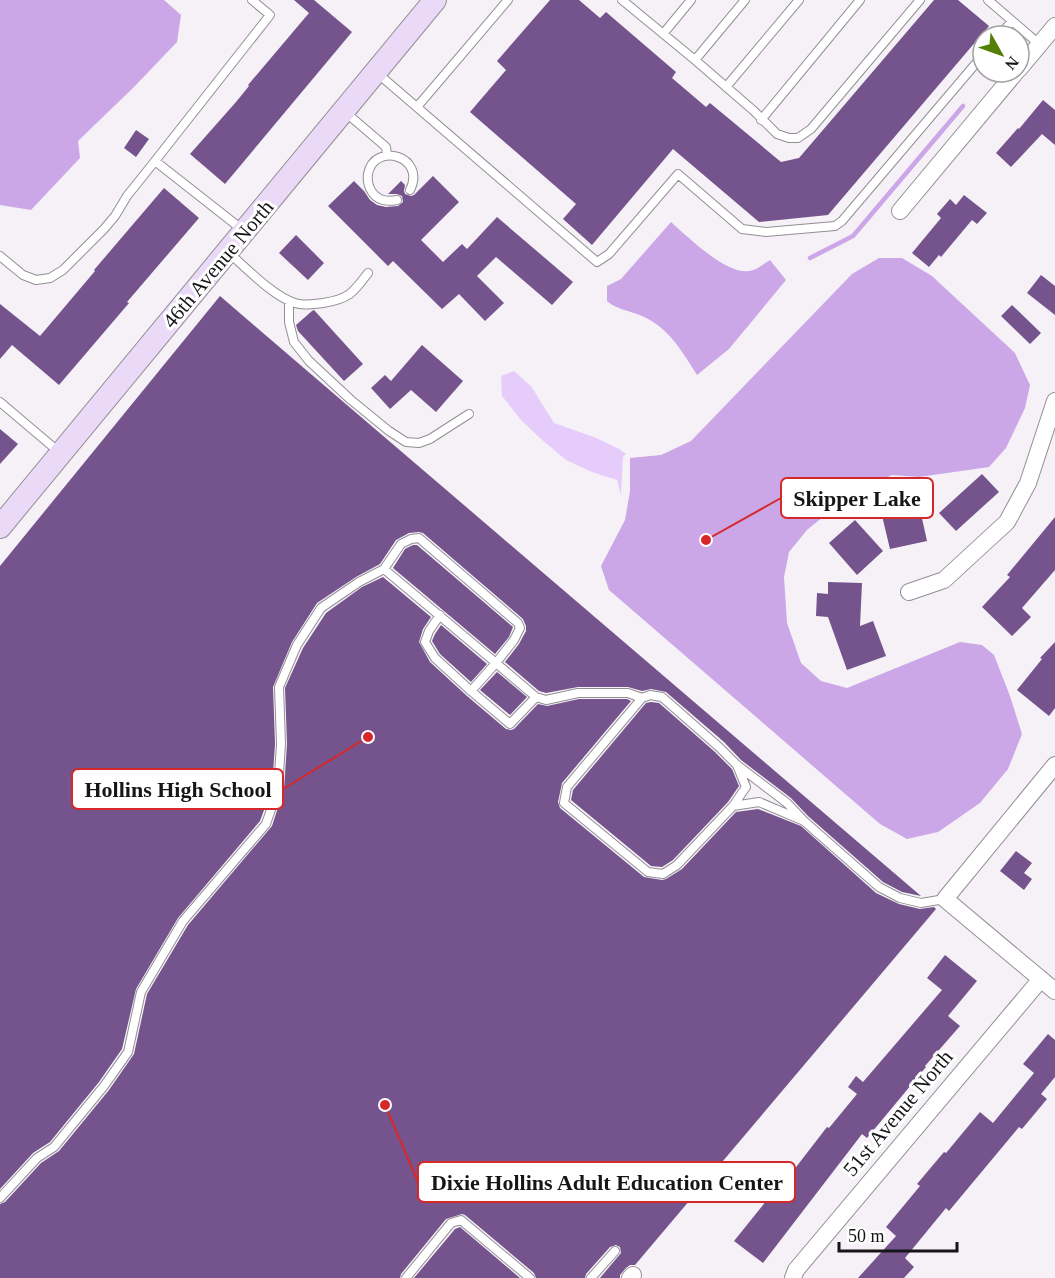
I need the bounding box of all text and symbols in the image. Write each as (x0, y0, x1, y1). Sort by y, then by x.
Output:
north arrow (971, 24, 1031, 84)
text: N (1002, 53, 1022, 74)
street label: 46th Avenue North (158, 195, 279, 333)
callout: Skipper Lake (781, 478, 933, 518)
text: Skipper Lake (793, 486, 921, 511)
callout: Hollins High School (72, 769, 283, 809)
text: Hollins High School (84, 777, 272, 802)
street label: 51st Avenue North (838, 1045, 958, 1181)
callout: Dixie Hollins Adult Education Center (418, 1162, 795, 1202)
text: Dixie Hollins Adult Education Center (431, 1170, 783, 1195)
scale bar (839, 1215, 958, 1253)
text: 50 m (848, 1226, 885, 1246)

